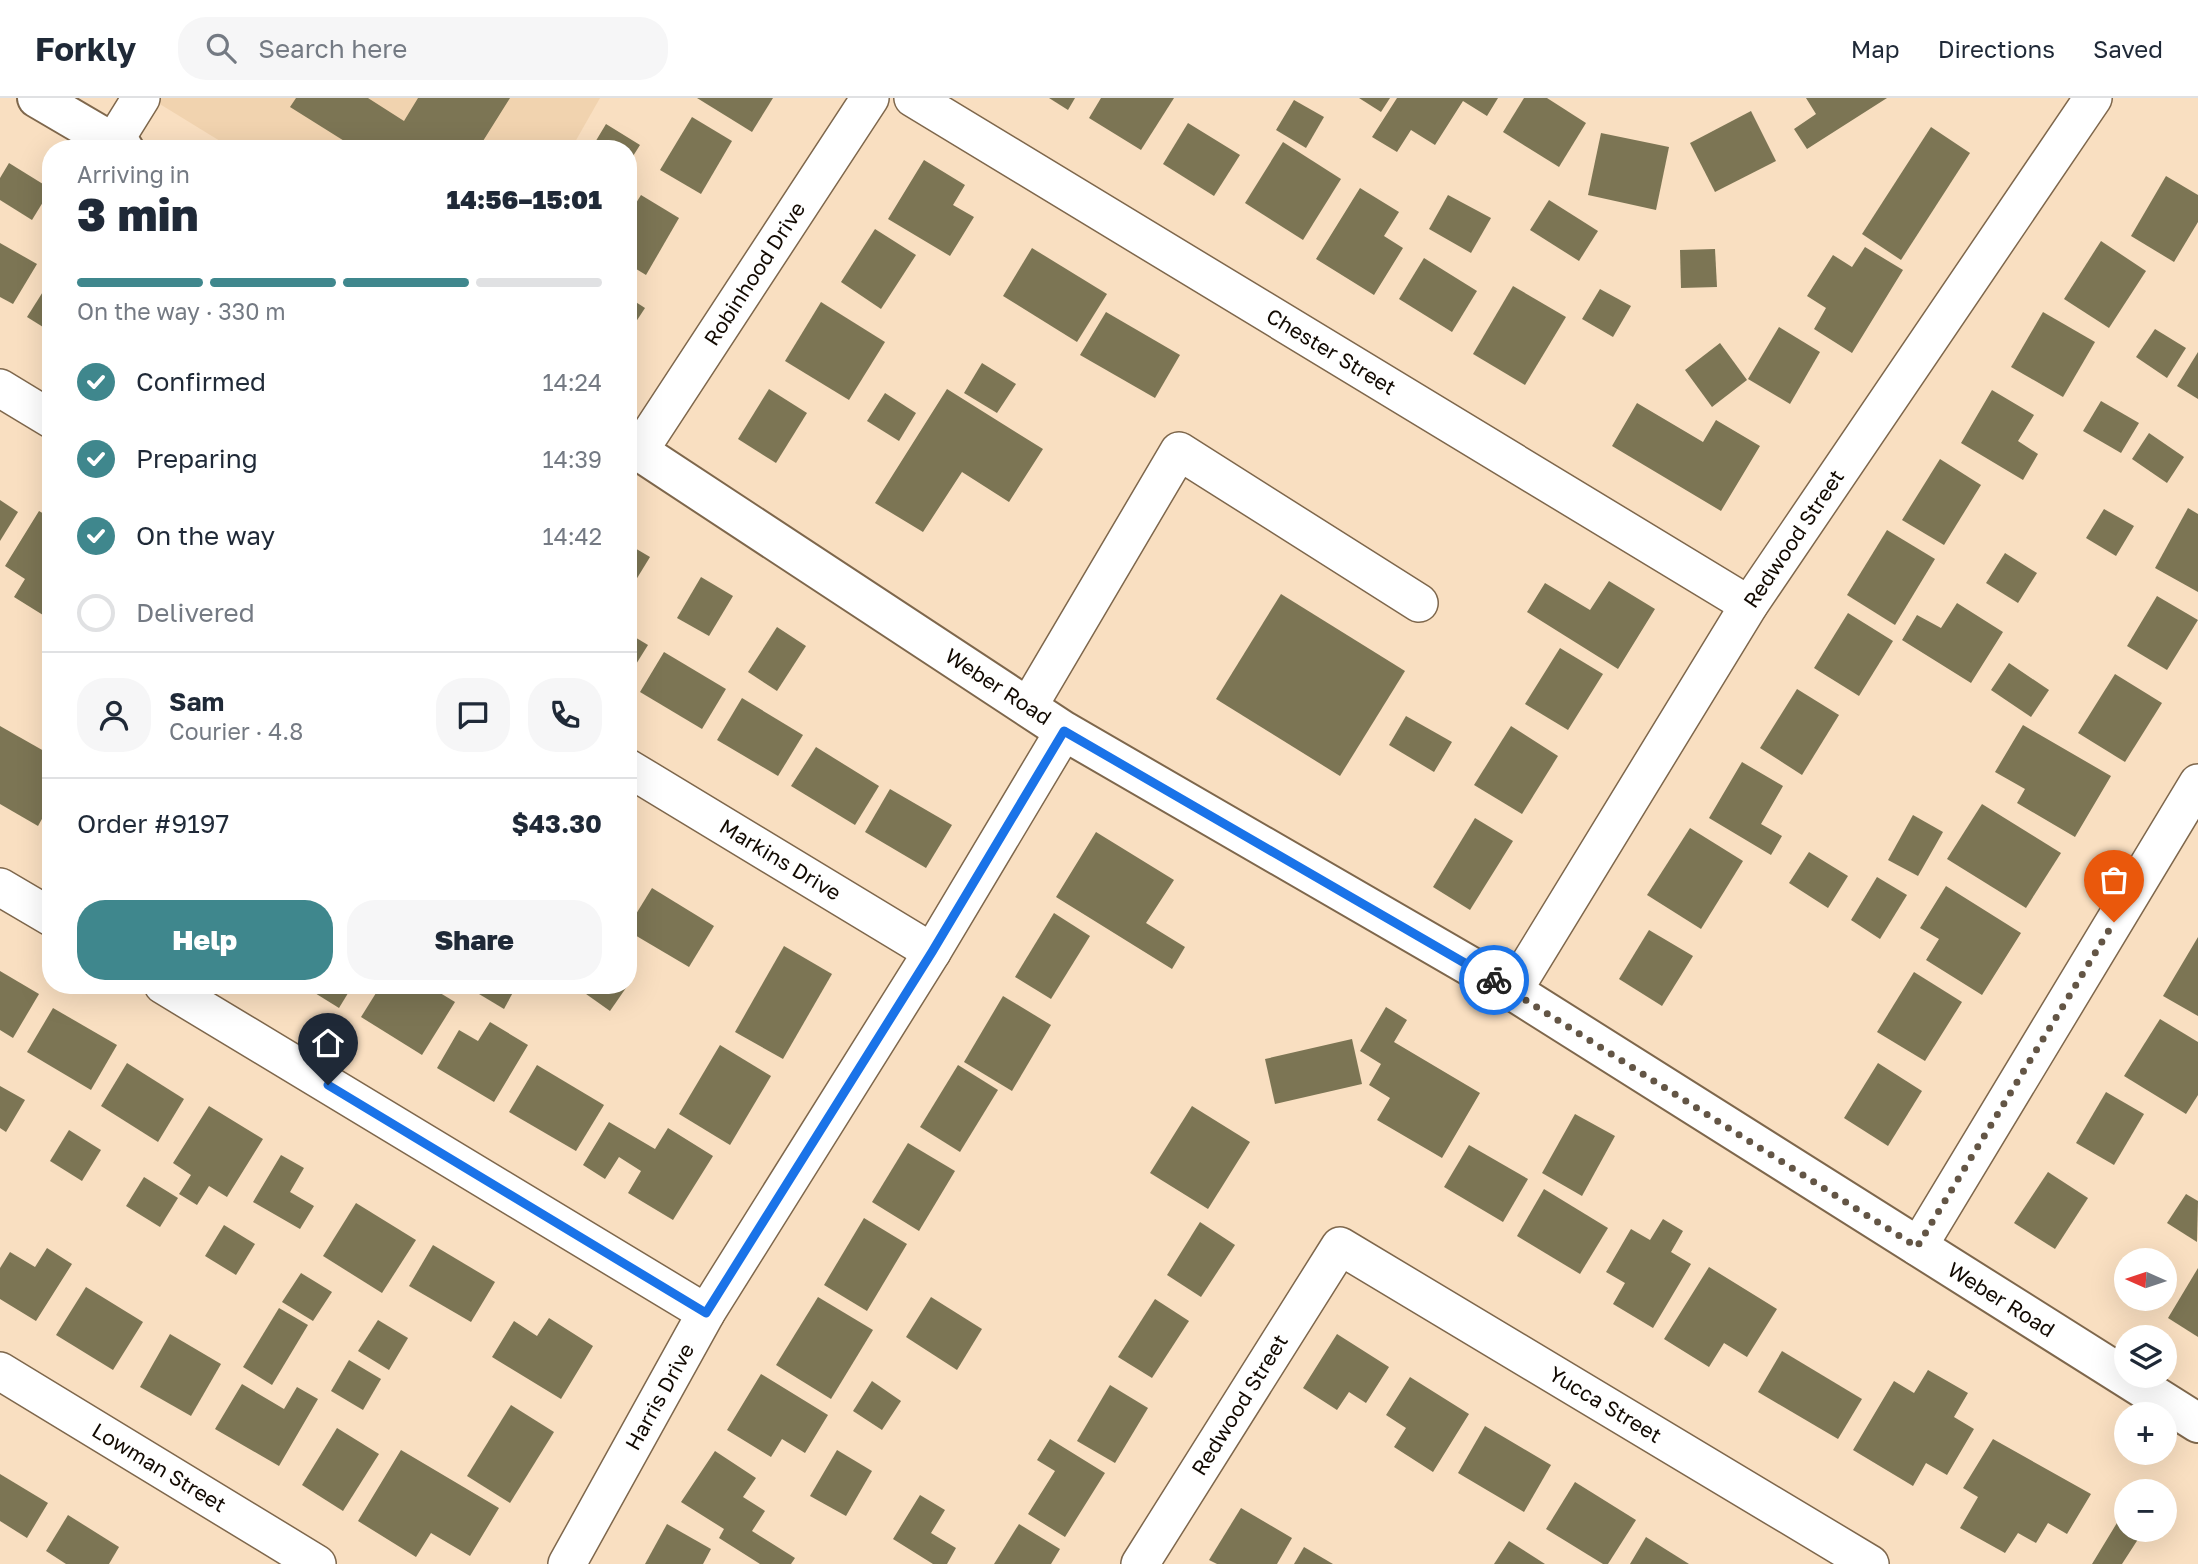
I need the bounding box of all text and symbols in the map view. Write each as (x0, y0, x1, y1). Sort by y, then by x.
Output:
search box (178, 17, 668, 80)
text: Forkly (35, 29, 136, 68)
icon: search (202, 29, 240, 67)
text: Search here (258, 33, 407, 64)
text: Map (1851, 34, 1900, 63)
text: Directions (1938, 34, 2055, 63)
text: Saved (2093, 34, 2163, 63)
text: Arriving in (77, 160, 190, 188)
text: 14:56–15:01 (446, 184, 602, 215)
text: 3 min (77, 186, 199, 241)
street label: Robinhood Drive (698, 197, 810, 350)
text: On the way · 330 m (77, 297, 286, 325)
street label: Chester Street (1262, 302, 1401, 400)
icon: check (77, 363, 115, 401)
text: Confirmed (136, 366, 266, 397)
text: 14:24 (543, 368, 602, 396)
icon: check (77, 440, 115, 478)
text: Preparing (136, 443, 258, 474)
text: 14:39 (543, 445, 602, 473)
street label: Redwood Street (1737, 464, 1849, 613)
icon: check (77, 517, 115, 555)
text: On the way (136, 520, 275, 551)
text: 14:42 (543, 522, 602, 550)
text: Delivered (136, 597, 255, 628)
street label: Weber Road (941, 642, 1057, 730)
button: person (77, 678, 151, 752)
button: chat (436, 678, 510, 752)
button: phone (528, 678, 602, 752)
text: Sam (169, 686, 224, 717)
text: Courier · 4.8 (169, 717, 303, 745)
text: Order #9197 (77, 808, 229, 839)
text: $43.30 (511, 808, 602, 839)
street label: Markins Drive (715, 813, 846, 906)
pin (2084, 850, 2144, 922)
icon: bag (2095, 861, 2133, 899)
button: Help (77, 900, 333, 980)
button: Share (347, 900, 602, 980)
courier (1459, 945, 1529, 1015)
icon: bike (1475, 961, 1513, 999)
pin (298, 1013, 358, 1085)
icon: home (309, 1024, 347, 1062)
north arrow (2114, 1248, 2177, 1311)
map controls (2114, 1248, 2177, 1542)
street label: Weber Road (1943, 1256, 2060, 1342)
button: layers (2114, 1325, 2177, 1388)
street label: Redwood Street (1185, 1329, 1293, 1480)
street label: Harris Drive (619, 1338, 699, 1455)
street label: Yucca Street (1544, 1360, 1667, 1448)
button: + (2114, 1402, 2177, 1465)
street label: Lowman Street (88, 1417, 231, 1517)
button: − (2114, 1479, 2177, 1542)

